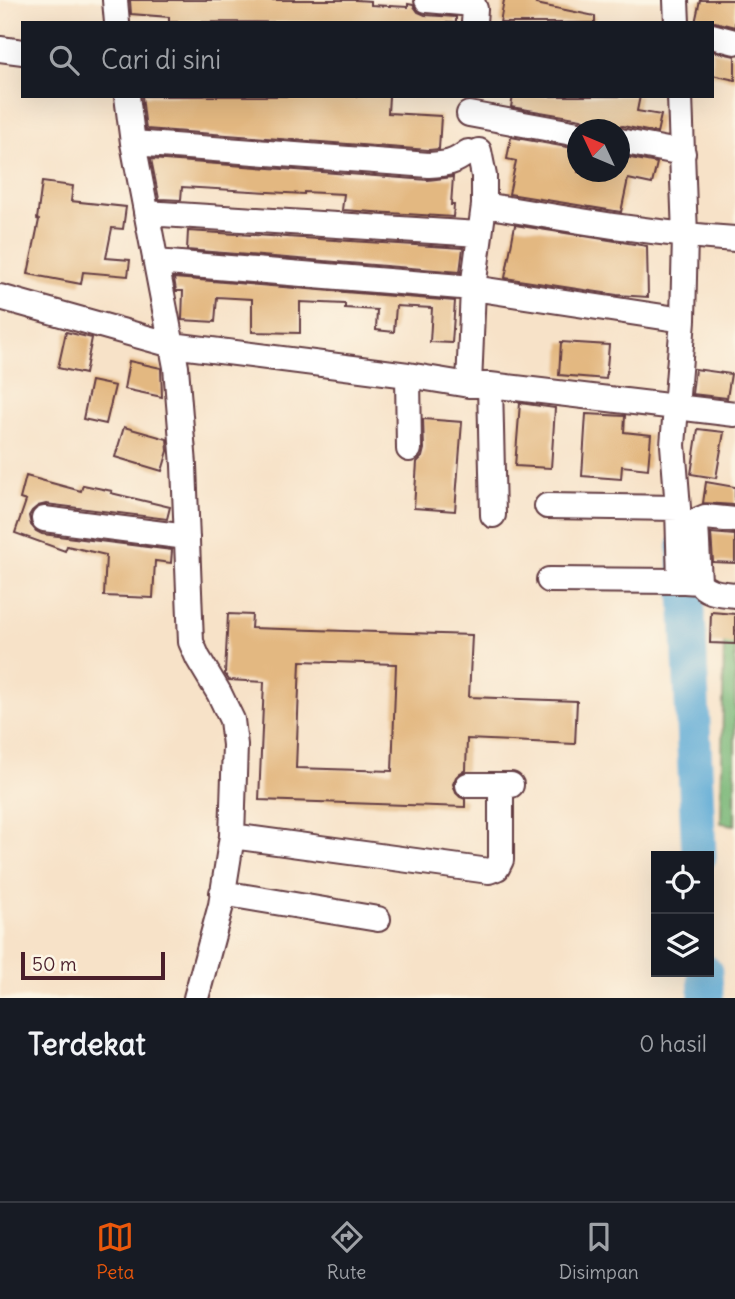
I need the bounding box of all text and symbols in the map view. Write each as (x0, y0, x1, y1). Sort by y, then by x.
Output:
search box (21, 21, 714, 98)
icon: search (45, 41, 83, 79)
text: Cari di sini (101, 43, 221, 76)
north arrow (567, 119, 630, 182)
map controls (651, 851, 714, 977)
button: locate (651, 851, 714, 914)
button: layers (651, 914, 714, 977)
scale bar (21, 949, 164, 981)
text: 50 m (32, 952, 77, 976)
text: Terdekat (28, 1025, 146, 1063)
text: 0 hasil (639, 1029, 707, 1058)
tab: Peta (96, 1218, 134, 1284)
tab: Rute (327, 1218, 366, 1284)
tab: Disimpan (559, 1218, 639, 1284)

